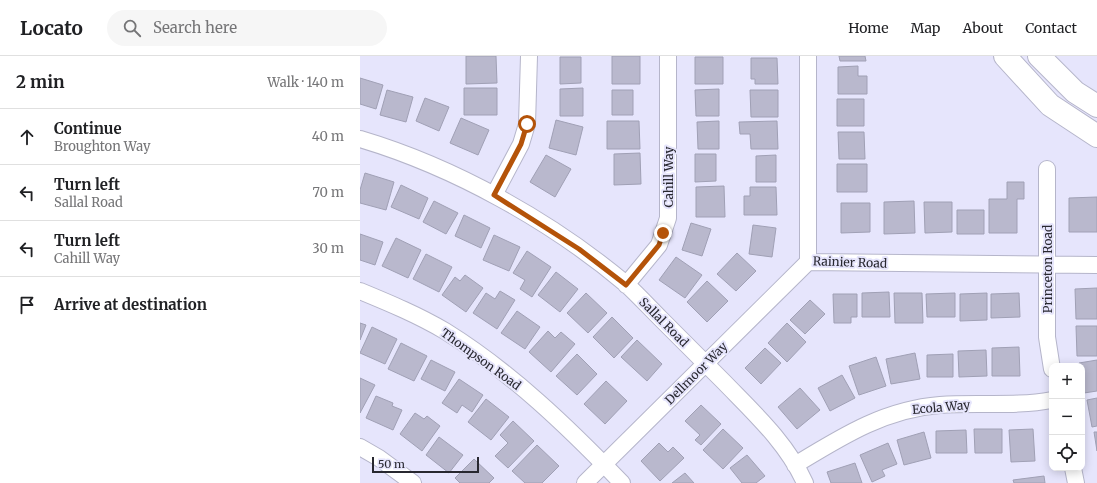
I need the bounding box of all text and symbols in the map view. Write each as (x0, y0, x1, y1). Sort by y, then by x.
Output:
search box (107, 10, 387, 46)
text: Locato (20, 16, 83, 40)
icon: search (121, 17, 143, 39)
text: Search here (153, 18, 237, 37)
text: Home (848, 19, 889, 37)
text: Map (911, 19, 940, 37)
text: About (962, 19, 1003, 37)
text: Contact (1025, 19, 1077, 37)
text: 2 min (16, 71, 64, 93)
text: Walk · 140 m (267, 74, 344, 91)
route start (518, 115, 536, 133)
text: Continue (54, 119, 122, 138)
icon: ahead (16, 126, 38, 148)
text: 40 m (312, 128, 344, 145)
text: Broughton Way (54, 138, 151, 155)
street label: Cahill Way (661, 146, 676, 208)
text: Turn left (54, 175, 120, 194)
icon: left (16, 182, 38, 204)
text: 70 m (313, 184, 344, 201)
text: Sallal Road (54, 194, 123, 211)
route end (654, 224, 672, 242)
street label: Princeton Road (1040, 225, 1055, 313)
text: Turn left (54, 231, 120, 250)
icon: left (16, 238, 38, 260)
text: 30 m (312, 240, 344, 257)
text: Cahill Way (54, 250, 120, 267)
street label: Rainier Road (813, 253, 887, 271)
icon: arrive (16, 294, 38, 316)
street label: Sallal Road (636, 294, 692, 350)
text: Arrive at destination (54, 295, 207, 314)
street label: Thompson Road (438, 325, 524, 393)
street label: Dellmoor Way (662, 339, 730, 407)
map controls (1049, 363, 1085, 471)
button: + (1049, 363, 1085, 399)
street label: Ecola Way (911, 397, 971, 417)
button: − (1049, 399, 1085, 435)
button: locate (1049, 435, 1085, 471)
scale bar (372, 455, 479, 474)
text: 50 m (378, 457, 405, 471)

